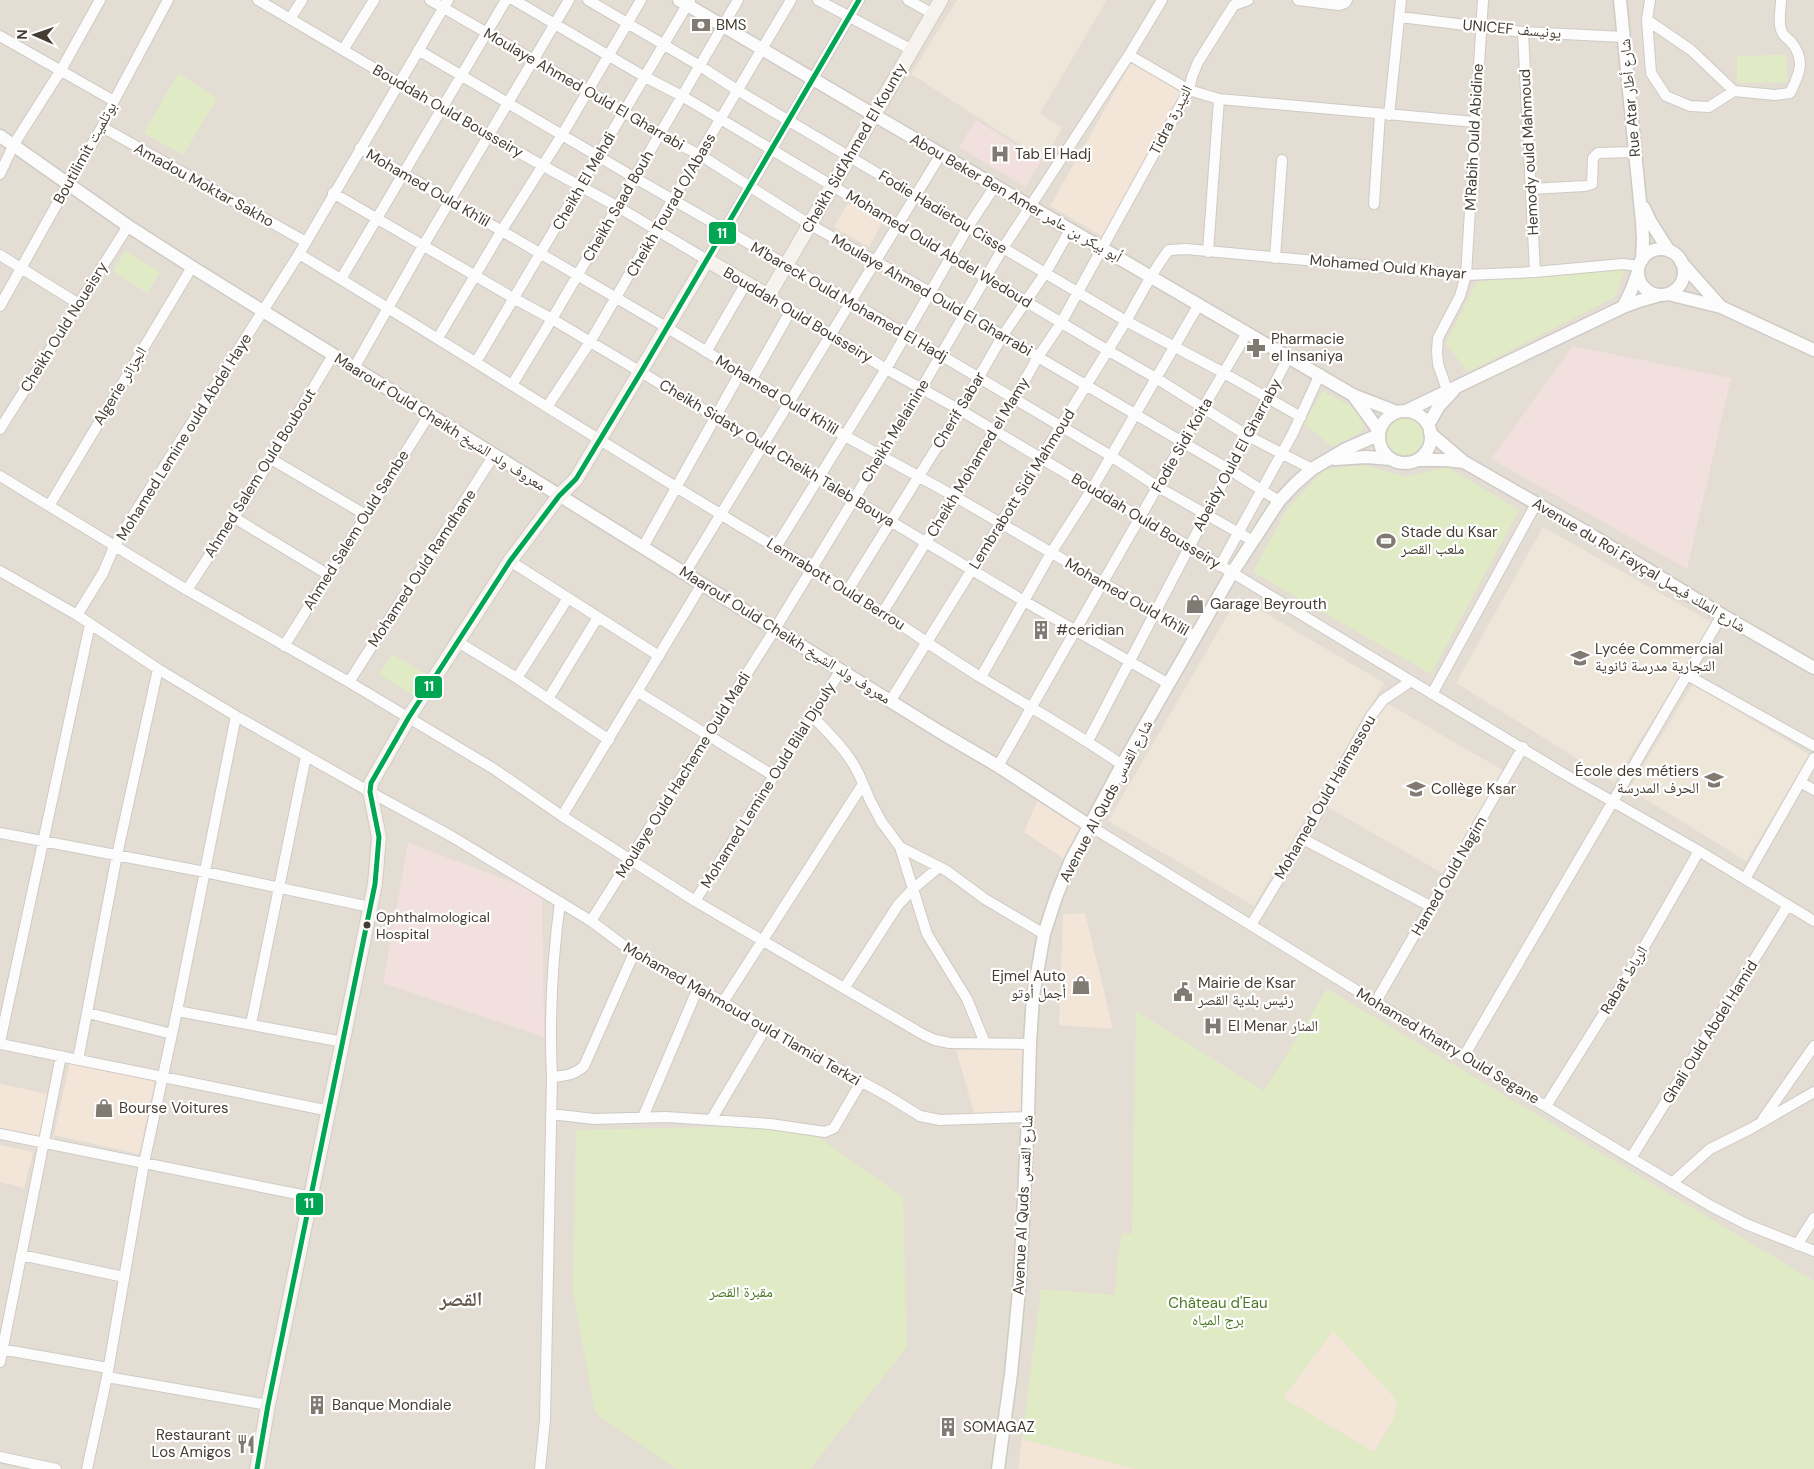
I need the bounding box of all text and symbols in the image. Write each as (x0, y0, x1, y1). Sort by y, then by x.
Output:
north arrow (10, 10, 60, 60)
bank icon: BMS (690, 14, 712, 36)
place label: BMS (716, 15, 747, 35)
street label: UNICEF يونيسف (1462, 15, 1562, 43)
street label: Moulaye Ahmed Ould El Gharrabi (480, 23, 688, 155)
text: N (13, 29, 31, 40)
street label: Rue Atar شارع أطار (1615, 38, 1645, 158)
street label: Cheikh Sid'Ahmed El Kounty (797, 59, 911, 237)
street label: Bouddah Ould Bousseiry (369, 60, 527, 163)
street label: M'Rabih Ould Abidine (1460, 63, 1488, 211)
street label: Hemody ould Mahmoud (1515, 68, 1543, 236)
street label: Tidra التيدرة (1145, 82, 1197, 158)
street label: Boutilimit بوتلميت (49, 98, 121, 208)
street label: Cheikh El Mehdi (548, 128, 620, 234)
street label: Abou Beker Ben Amer أبو بيكر بن عامر (906, 129, 1126, 267)
street label: Cheikh Tourad O/Abass (622, 130, 720, 280)
street label: Amadou Moktar Sakho (131, 138, 278, 232)
hospital icon: Tab El Hadj (989, 143, 1011, 165)
street label: Mohamed Ould Kh'lil (362, 144, 494, 232)
place label: Tab El Hadj (1015, 144, 1091, 164)
street label: Cheikh Saad Bouh (578, 147, 658, 265)
street label: Fodie Hadietou Cisse (875, 166, 1011, 258)
street label: Mohamed Ould Abdel Wedoud (842, 185, 1036, 313)
line badge: 11 (708, 221, 737, 245)
text: 11 (717, 224, 727, 242)
street label: Moulaye Ahmed Ould El Gharrabi (828, 229, 1036, 361)
street label: M'bareck Ould Mohamed El Hadj (747, 237, 951, 367)
street label: Mohamed Ould Khayar (1309, 250, 1468, 284)
street label: Cheikh Ould Noueisry (16, 258, 113, 396)
street label: Bouddah Ould Bousseiry (720, 262, 877, 368)
place label: Pharmacie el Insaniya (1271, 329, 1344, 366)
street label: Mohamed Lemine ould Abdel Haye (112, 330, 256, 544)
pharmacy icon: Pharmacie el Insaniya (1245, 337, 1267, 359)
street label: Algerie الجزائر (89, 343, 151, 429)
street label: Maarouf Ould Cheikh معروف ولد الشيخ (331, 348, 550, 496)
street label: Mohamed Ould Kh'lil (712, 350, 842, 440)
street label: Cherif Sabar (928, 368, 990, 452)
street label: Cheikh Mohamed el Mamy (922, 373, 1034, 541)
street label: Abeidy Ould El Gharraby (1188, 374, 1286, 535)
street label: Cheikh Sidaty Ould Cheikh Taleb Bouya (656, 375, 898, 531)
street label: Cheikh Melainine (856, 376, 934, 486)
street label: Ahmed Salem Ould Boubout (200, 384, 321, 561)
street label: Fodie Sidi Koita (1147, 394, 1217, 496)
street label: Lembrabott Sidi Mahmoud (964, 405, 1080, 573)
street label: Ahmed Salem Ould Sambe (298, 446, 414, 614)
street label: Bouddah Ould Bousseiry (1068, 468, 1225, 574)
street label: Mohamed Ould Ramdhane (363, 485, 481, 651)
street label: Avenue du Roi Fayçal شارع الملك فيصل (1529, 493, 1749, 637)
place label: Stade du Ksar ملعب القصر (1400, 522, 1498, 559)
sports icon: Stade du Ksar ملعب القصر (1375, 530, 1397, 552)
street label: Lemrabott Ould Berrou (763, 533, 909, 635)
street label: Mohamed Ould Kh'lil (1061, 553, 1193, 641)
street label: Maarouf Ould Cheikh معروف ولد الشيخ (676, 561, 895, 709)
shop icon: Garage Beyrouth (1184, 593, 1206, 615)
place label: Garage Beyrouth (1210, 594, 1327, 614)
building icon: #ceridian (1030, 619, 1052, 641)
place label: #ceridian (1056, 620, 1124, 640)
place label: Lycée Commercial التجارية مدرسة ثانوية (1595, 639, 1723, 676)
school or university icon: Lycée Commercial التجارية مدرسة ثانوية (1569, 647, 1591, 669)
street label: Moulaye Ould Hacheme Ould Madi (611, 668, 755, 882)
line badge: 11 (414, 675, 443, 699)
text: 11 (424, 677, 434, 695)
street label: Mohamed Lemine Ould Bilal Djouly (696, 678, 840, 892)
street label: Mohamed Ould Haimassou (1270, 711, 1380, 883)
street label: Avenue Al Quds شارع القدس (1055, 716, 1157, 885)
place label: École des métiers الحرف المدرسة (1575, 761, 1699, 798)
school or university icon: École des métiers الحرف المدرسة (1703, 769, 1725, 791)
school or university icon: Collège Ksar (1405, 778, 1427, 800)
place label: Collège Ksar (1431, 779, 1517, 799)
street label: Hamed Ould Nagim (1407, 813, 1491, 939)
place label: Ophthalmological Hospital (376, 908, 490, 943)
marker: Ophthalmological Hospital (362, 920, 372, 930)
street label: Mohamed Mahmoud ould Tlamid Terkzi (620, 938, 864, 1090)
street label: Rabat الرباط (1596, 942, 1652, 1018)
street label: Ghali Ould Abdel Hamid (1658, 957, 1762, 1107)
place label: Ejmel Auto أجمل أوتو (992, 966, 1066, 1003)
place label: Mairie de Ksar رئيس بلدية القصر (1197, 973, 1296, 1010)
shop icon: Ejmel Auto أجمل أوتو (1070, 974, 1092, 996)
public building icon: Mairie de Ksar رئيس بلدية القصر (1172, 981, 1194, 1003)
street label: Mohamed Khatry Ould Segane (1353, 983, 1543, 1109)
hospital icon: El Menar المنار (1202, 1015, 1224, 1037)
place label: El Menar المنار (1228, 1016, 1318, 1036)
shop icon: Bourse Voitures (93, 1097, 115, 1119)
place label: Bourse Voitures (119, 1098, 228, 1118)
street label: Avenue Al Quds شارع القدس (1008, 1114, 1038, 1296)
line badge: 11 (295, 1192, 324, 1216)
text: 11 (304, 1194, 314, 1212)
park label: مقبرة القصر (708, 1282, 773, 1302)
district label: القصر (438, 1286, 483, 1312)
park label: Château d'Eau برج المياه (1168, 1293, 1268, 1330)
building icon: Banque Mondiale (306, 1394, 328, 1416)
place label: Banque Mondiale (332, 1395, 451, 1415)
building icon: SOMAGAZ (937, 1416, 959, 1438)
place label: SOMAGAZ (963, 1417, 1035, 1437)
place label: Restaurant Los Amigos (152, 1425, 231, 1462)
restaurant icon: Restaurant Los Amigos (235, 1433, 257, 1455)

